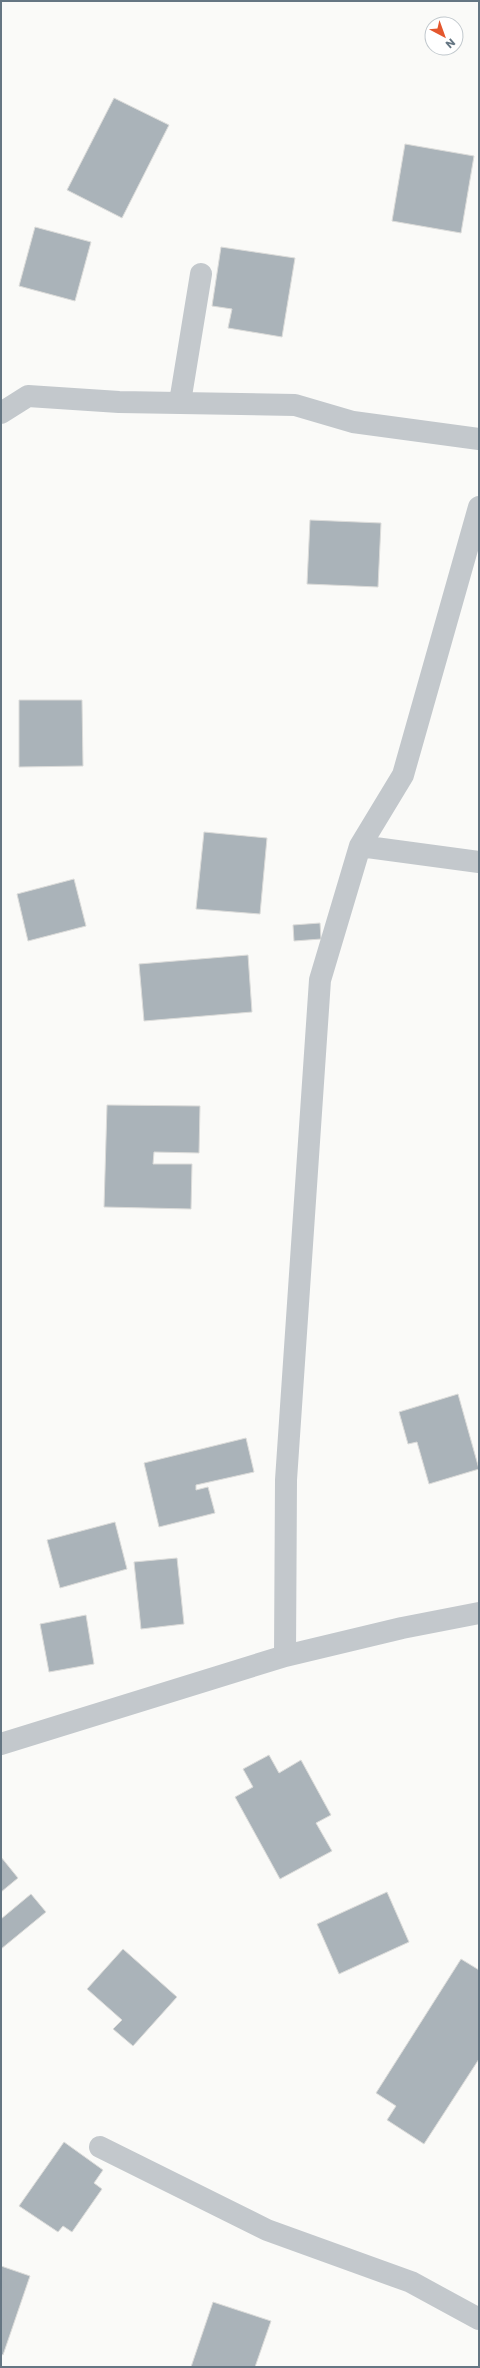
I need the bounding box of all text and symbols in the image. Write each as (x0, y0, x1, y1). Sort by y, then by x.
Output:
north arrow (424, 16, 464, 56)
text: N (442, 35, 459, 52)

